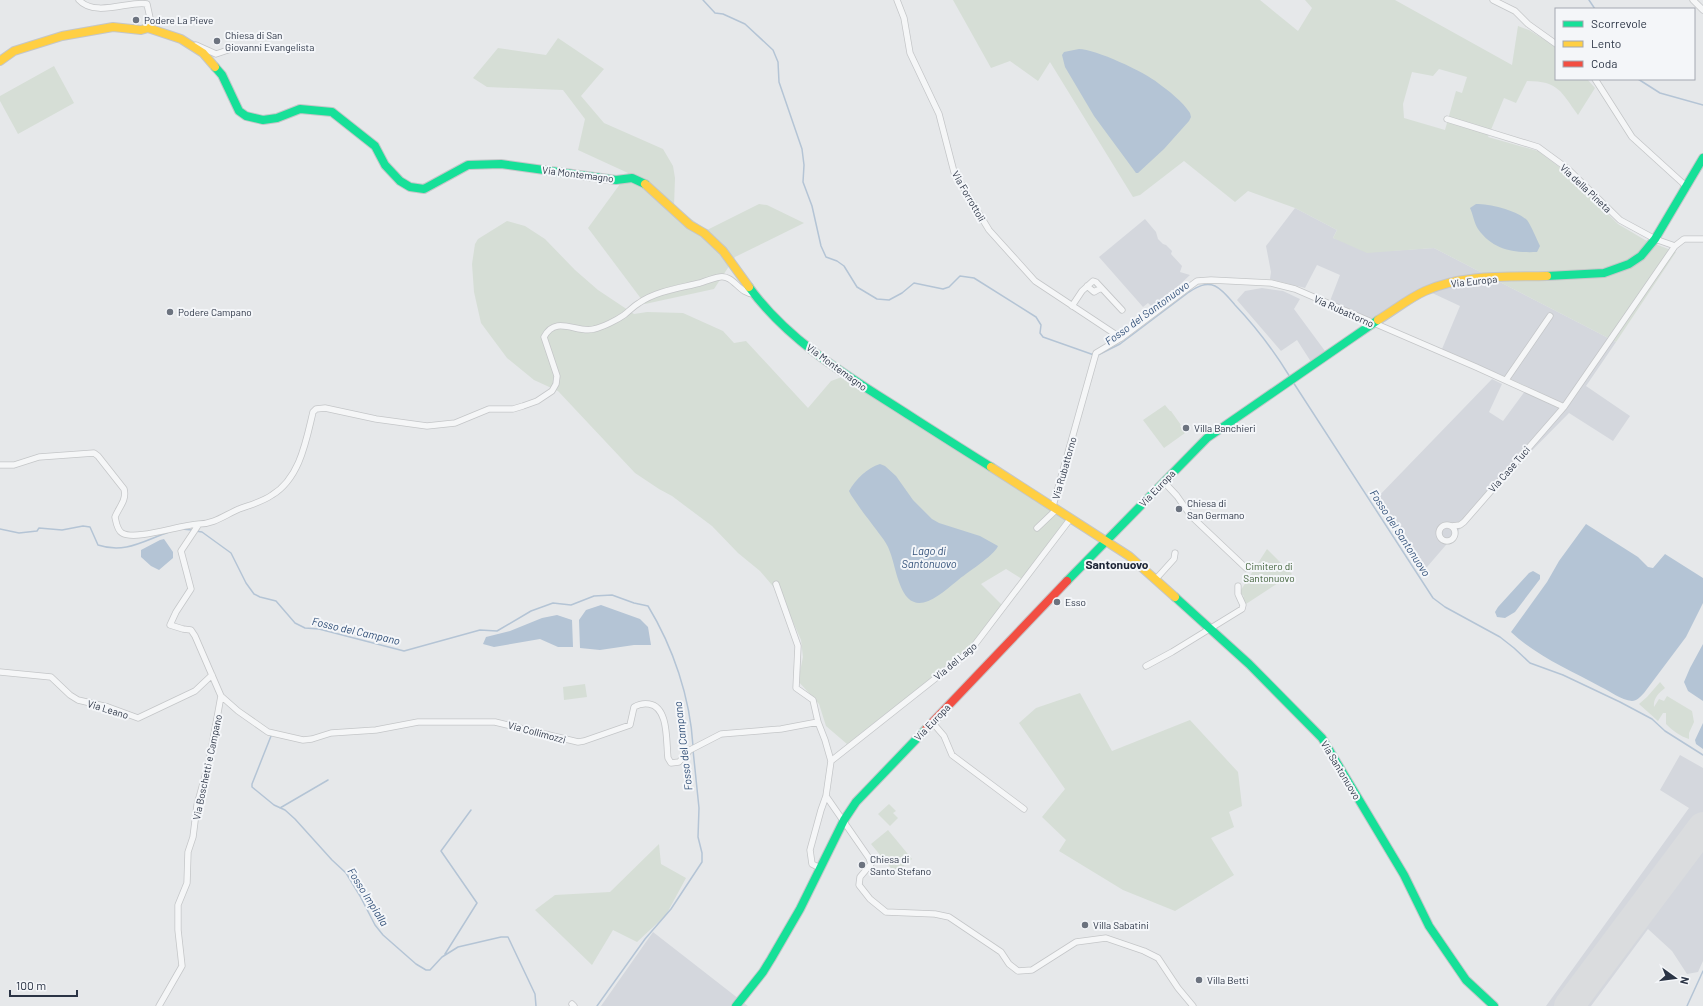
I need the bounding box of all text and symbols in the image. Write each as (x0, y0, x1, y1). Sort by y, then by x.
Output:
legend (1555, 8, 1695, 80)
place label: Podere La Pieve (144, 14, 213, 26)
marker: Podere La Pieve (131, 15, 141, 25)
text: Scorrevole (1591, 16, 1647, 30)
place label: Chiesa di San Giovanni Evangelista (225, 29, 314, 53)
marker: Chiesa di San Giovanni Evangelista (212, 36, 222, 46)
text: Lento (1591, 36, 1621, 50)
text: Coda (1591, 56, 1618, 70)
street label: Via della Pineta (1558, 161, 1614, 215)
street label: Via Montemagno (542, 164, 614, 184)
street label: Via Forrottoli (950, 169, 988, 223)
street label: Via Europa (1450, 273, 1498, 289)
water label: Fosso del Santonuovo (1102, 278, 1191, 347)
street label: Via Rubattorno (1312, 292, 1376, 330)
place label: Podere Campano (178, 306, 252, 318)
marker: Podere Campano (165, 307, 175, 317)
street label: Via Montemagno (804, 341, 870, 393)
place label: Villa Banchieri (1194, 422, 1255, 434)
marker: Villa Banchieri (1181, 423, 1191, 433)
street label: Via Rubattorno (1049, 435, 1079, 501)
street label: Via Case Tuci (1486, 443, 1532, 495)
street label: Via Europa (1136, 467, 1178, 509)
water label: Fosso del Santonuovo (1368, 487, 1433, 579)
place label: Chiesa di San Germano (1187, 497, 1245, 521)
marker: Chiesa di San Germano (1174, 504, 1184, 514)
water label: Lago di Santonuovo (901, 544, 957, 570)
district label: Santonuovo (1085, 557, 1149, 571)
park label: Cimitero di Santonuovo (1243, 560, 1295, 584)
place label: Esso (1065, 596, 1086, 608)
marker: Esso (1052, 597, 1062, 607)
water label: Fosso del Campano (311, 614, 402, 647)
street label: Via del Lago (931, 640, 979, 682)
street label: Via Leano (86, 697, 130, 721)
water label: Fosso del Campano (671, 701, 694, 791)
street label: Via Europa (911, 701, 953, 743)
street label: Via Boschetti e Campano (190, 713, 224, 821)
street label: Via Collimozzi (507, 719, 567, 745)
street label: Via Santonuovo (1319, 738, 1363, 802)
place label: Chiesa di Santo Stefano (870, 853, 931, 877)
marker: Chiesa di Santo Stefano (857, 860, 867, 870)
water label: Fosso Impialla (345, 865, 392, 928)
place label: Villa Sabatini (1093, 919, 1149, 931)
marker: Villa Sabatini (1080, 920, 1090, 930)
north arrow (1655, 958, 1695, 998)
scale bar (10, 972, 77, 998)
place label: Villa Betti (1207, 974, 1249, 986)
marker: Villa Betti (1194, 975, 1204, 985)
text: N (1678, 975, 1692, 986)
text: 100 m (16, 978, 46, 992)

